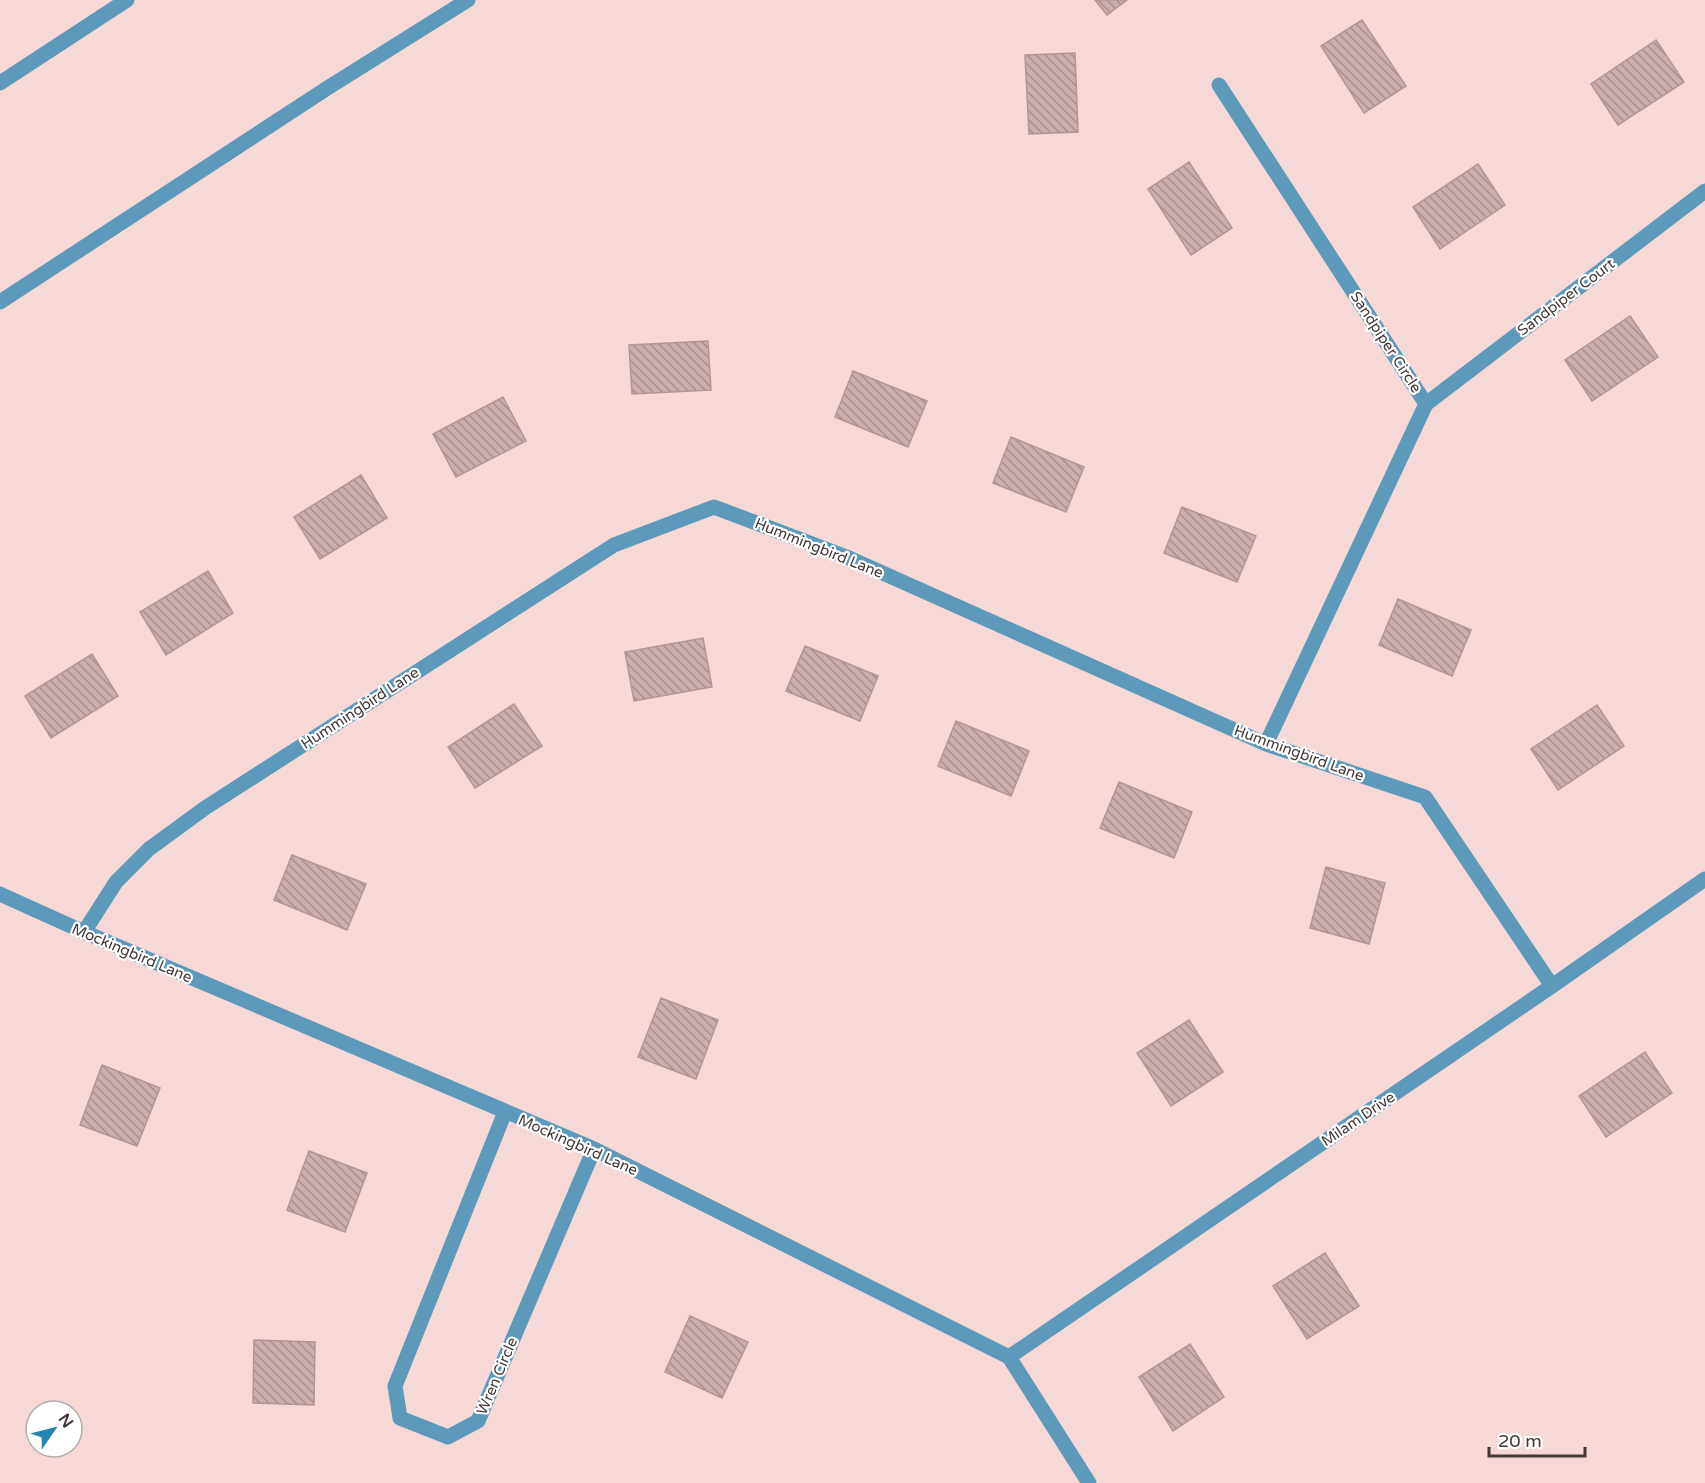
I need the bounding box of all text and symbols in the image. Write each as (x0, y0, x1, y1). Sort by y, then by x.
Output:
street label: Sandpiper Court (1514, 254, 1618, 339)
street label: Sandpiper Circle (1347, 288, 1425, 396)
street label: Hummingbird Lane (752, 514, 886, 582)
street label: Hummingbird Lane (298, 663, 422, 753)
street label: Hummingbird Lane (1232, 721, 1366, 785)
street label: Mockingbird Lane (69, 920, 195, 986)
street label: Milam Drive (1318, 1088, 1398, 1150)
street label: Mockingbird Lane (516, 1111, 640, 1179)
street label: Wren Circle (473, 1335, 521, 1417)
north arrow (24, 1399, 84, 1459)
text: N (54, 1410, 77, 1432)
scale bar (1489, 1420, 1585, 1458)
text: 20 m (1498, 1430, 1542, 1452)

